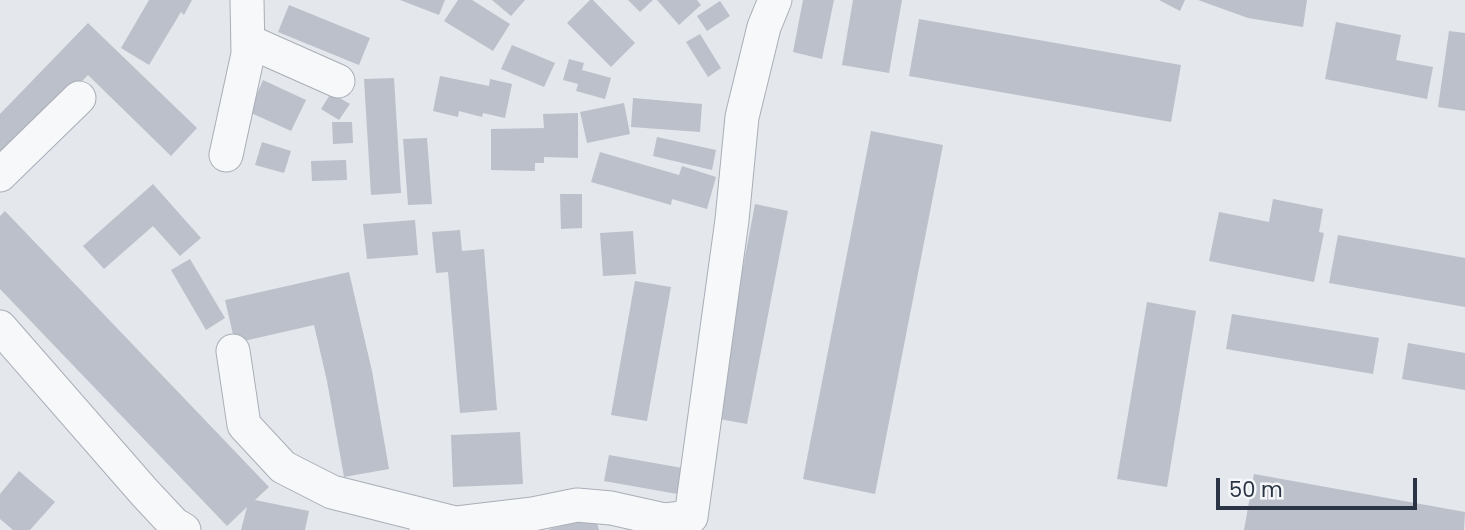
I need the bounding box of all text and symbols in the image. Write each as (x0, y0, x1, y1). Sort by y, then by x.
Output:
scale bar (1220, 463, 1421, 507)
text: 50 m (1229, 475, 1283, 504)

